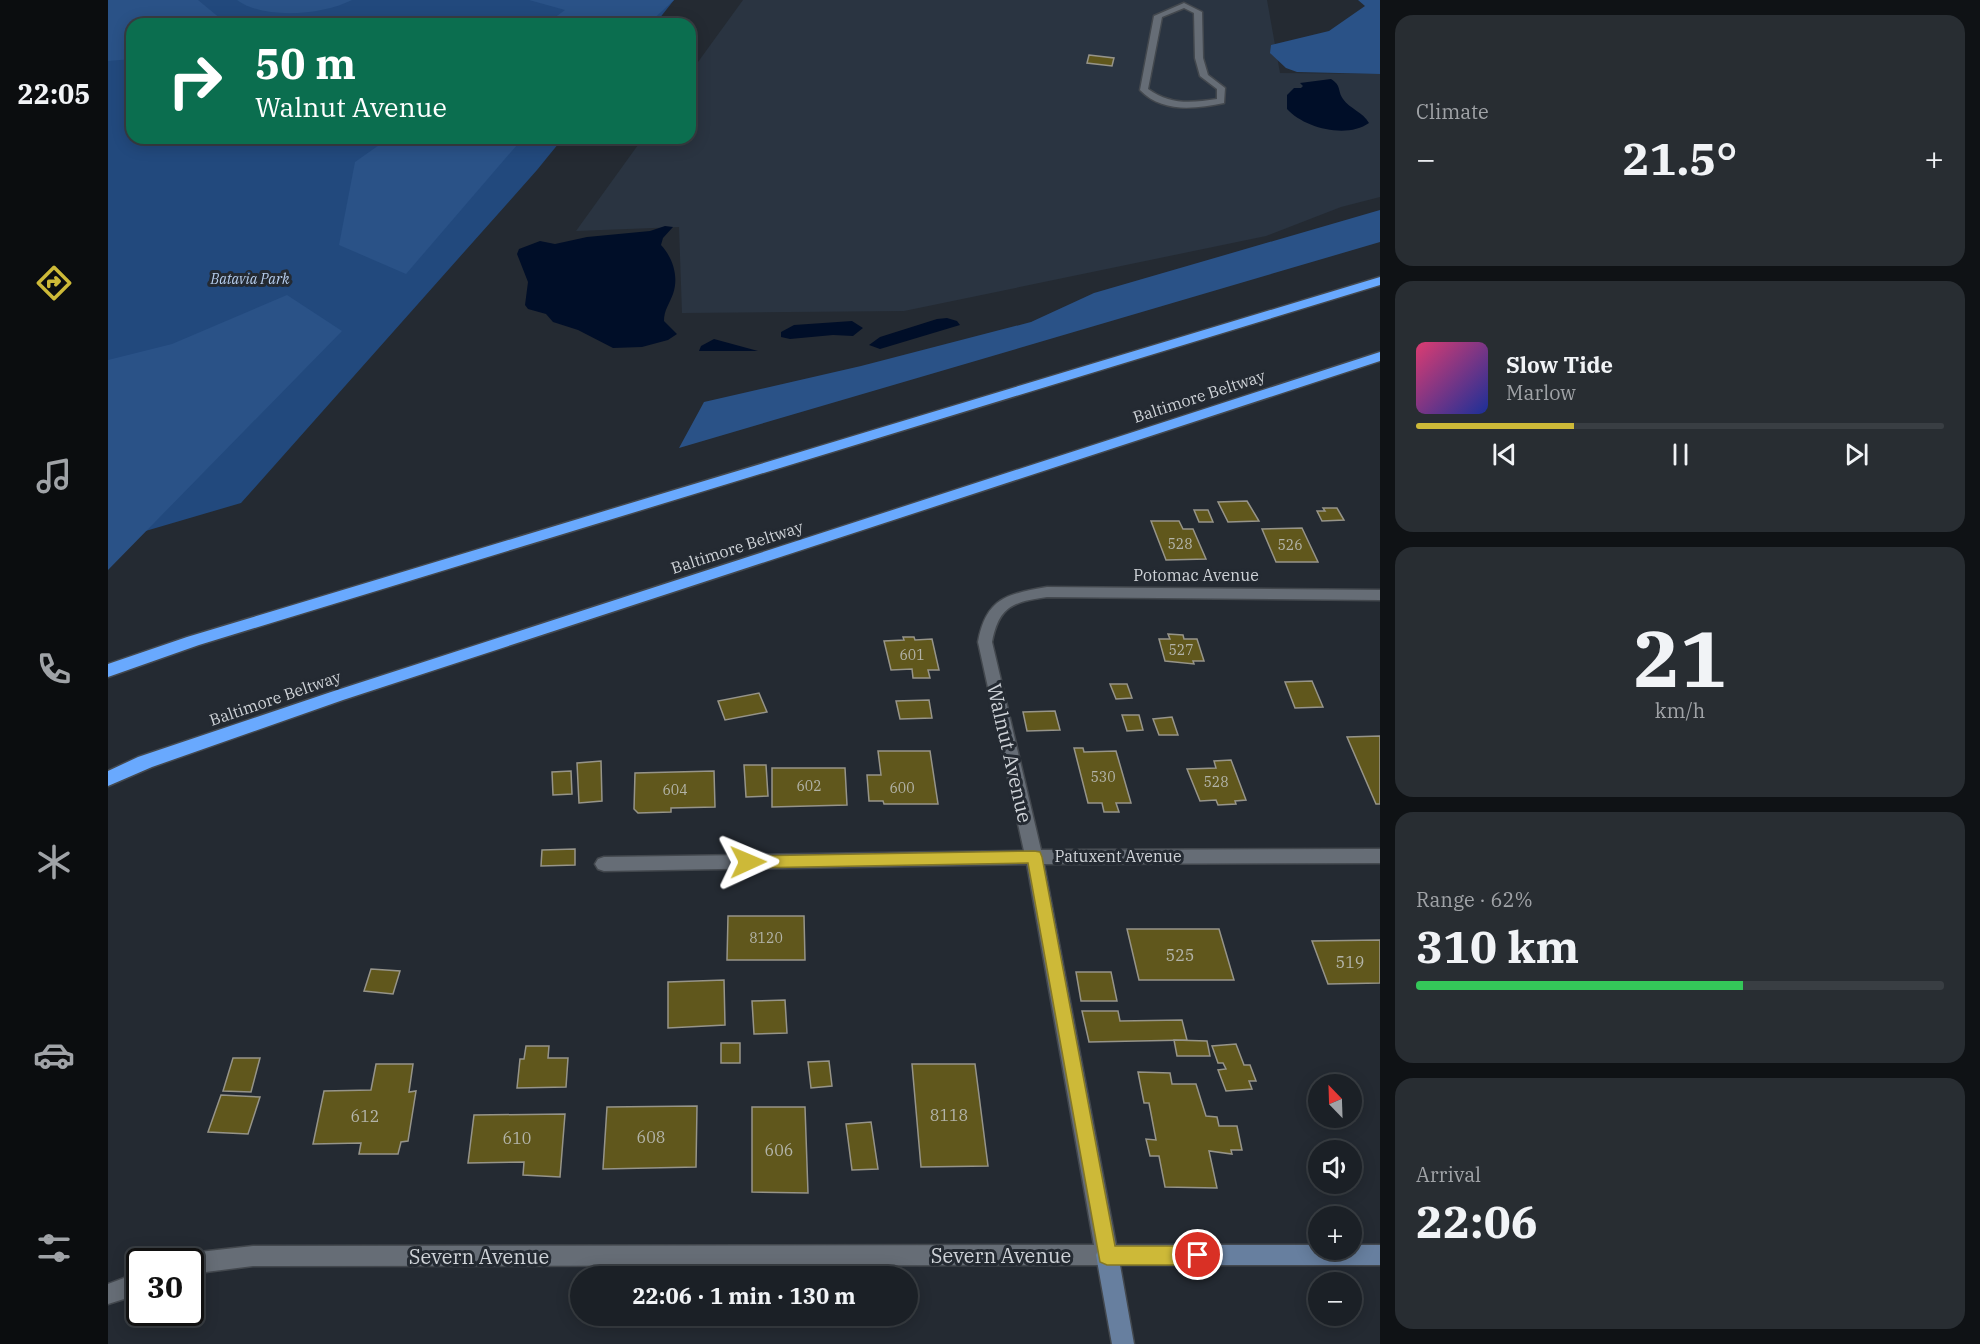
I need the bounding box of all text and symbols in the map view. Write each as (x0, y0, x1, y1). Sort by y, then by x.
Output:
text: 50 m (255, 36, 356, 91)
icon: right (156, 42, 234, 120)
text: 22:05 (18, 76, 90, 111)
text: Walnut Avenue (255, 89, 447, 124)
text: Climate (1416, 98, 1489, 125)
text: 21.5° (1623, 129, 1737, 187)
text: − (1416, 137, 1436, 180)
text: + (1924, 137, 1944, 180)
icon: directions (33, 262, 75, 304)
park label: Batavia Park (210, 270, 290, 288)
text: Slow Tide (1506, 350, 1613, 379)
street label: Baltimore Beltway (1130, 365, 1268, 427)
text: Marlow (1506, 379, 1576, 406)
icon: previous (1488, 438, 1521, 471)
icon: pause (1664, 438, 1697, 471)
icon: next (1840, 438, 1873, 471)
icon: music (33, 455, 75, 497)
street label: Baltimore Beltway (668, 516, 806, 578)
house number: 528 (1167, 535, 1193, 553)
house number: 526 (1277, 536, 1303, 554)
street label: Potomac Avenue (1133, 565, 1259, 585)
text: 21 (1633, 607, 1727, 708)
house number: 527 (1168, 641, 1194, 659)
house number: 601 (899, 646, 925, 664)
icon: phone (33, 648, 75, 690)
street label: Baltimore Beltway (207, 666, 344, 730)
street label: Walnut Avenue (981, 681, 1039, 825)
text: km/h (1655, 697, 1705, 724)
house number: 530 (1090, 768, 1116, 786)
house number: 528 (1203, 773, 1229, 791)
house number: 602 (796, 777, 822, 795)
house number: 600 (889, 779, 915, 797)
house number: 604 (662, 781, 688, 799)
position arrow (716, 830, 780, 894)
icon: climate (33, 841, 75, 883)
street label: Patuxent Avenue (1055, 846, 1182, 866)
text: Range · 62% (1416, 886, 1533, 913)
text: 310 km (1416, 917, 1579, 975)
house number: 8120 (749, 929, 783, 947)
house number: 525 (1166, 945, 1194, 965)
house number: 519 (1336, 952, 1364, 972)
icon: car (33, 1034, 75, 1076)
north arrow (1308, 1074, 1362, 1128)
map controls (1308, 1074, 1362, 1326)
house number: 8118 (930, 1105, 968, 1125)
house number: 612 (351, 1106, 379, 1126)
house number: 608 (637, 1127, 665, 1147)
house number: 610 (503, 1128, 531, 1148)
house number: 606 (765, 1140, 793, 1160)
button: sound (1308, 1140, 1362, 1194)
text: Arrival (1416, 1161, 1481, 1188)
text: 22:06 (1416, 1192, 1538, 1250)
button: + (1308, 1206, 1362, 1260)
icon: filters (33, 1227, 75, 1269)
pin (1172, 1229, 1223, 1280)
icon: arrive (1181, 1238, 1214, 1271)
street label: Severn Avenue (931, 1242, 1071, 1269)
street label: Severn Avenue (409, 1243, 549, 1270)
speed limit sign: 30 (126, 1248, 204, 1326)
button: − (1308, 1272, 1362, 1326)
text: 22:06 · 1 min · 130 m (632, 1281, 856, 1310)

